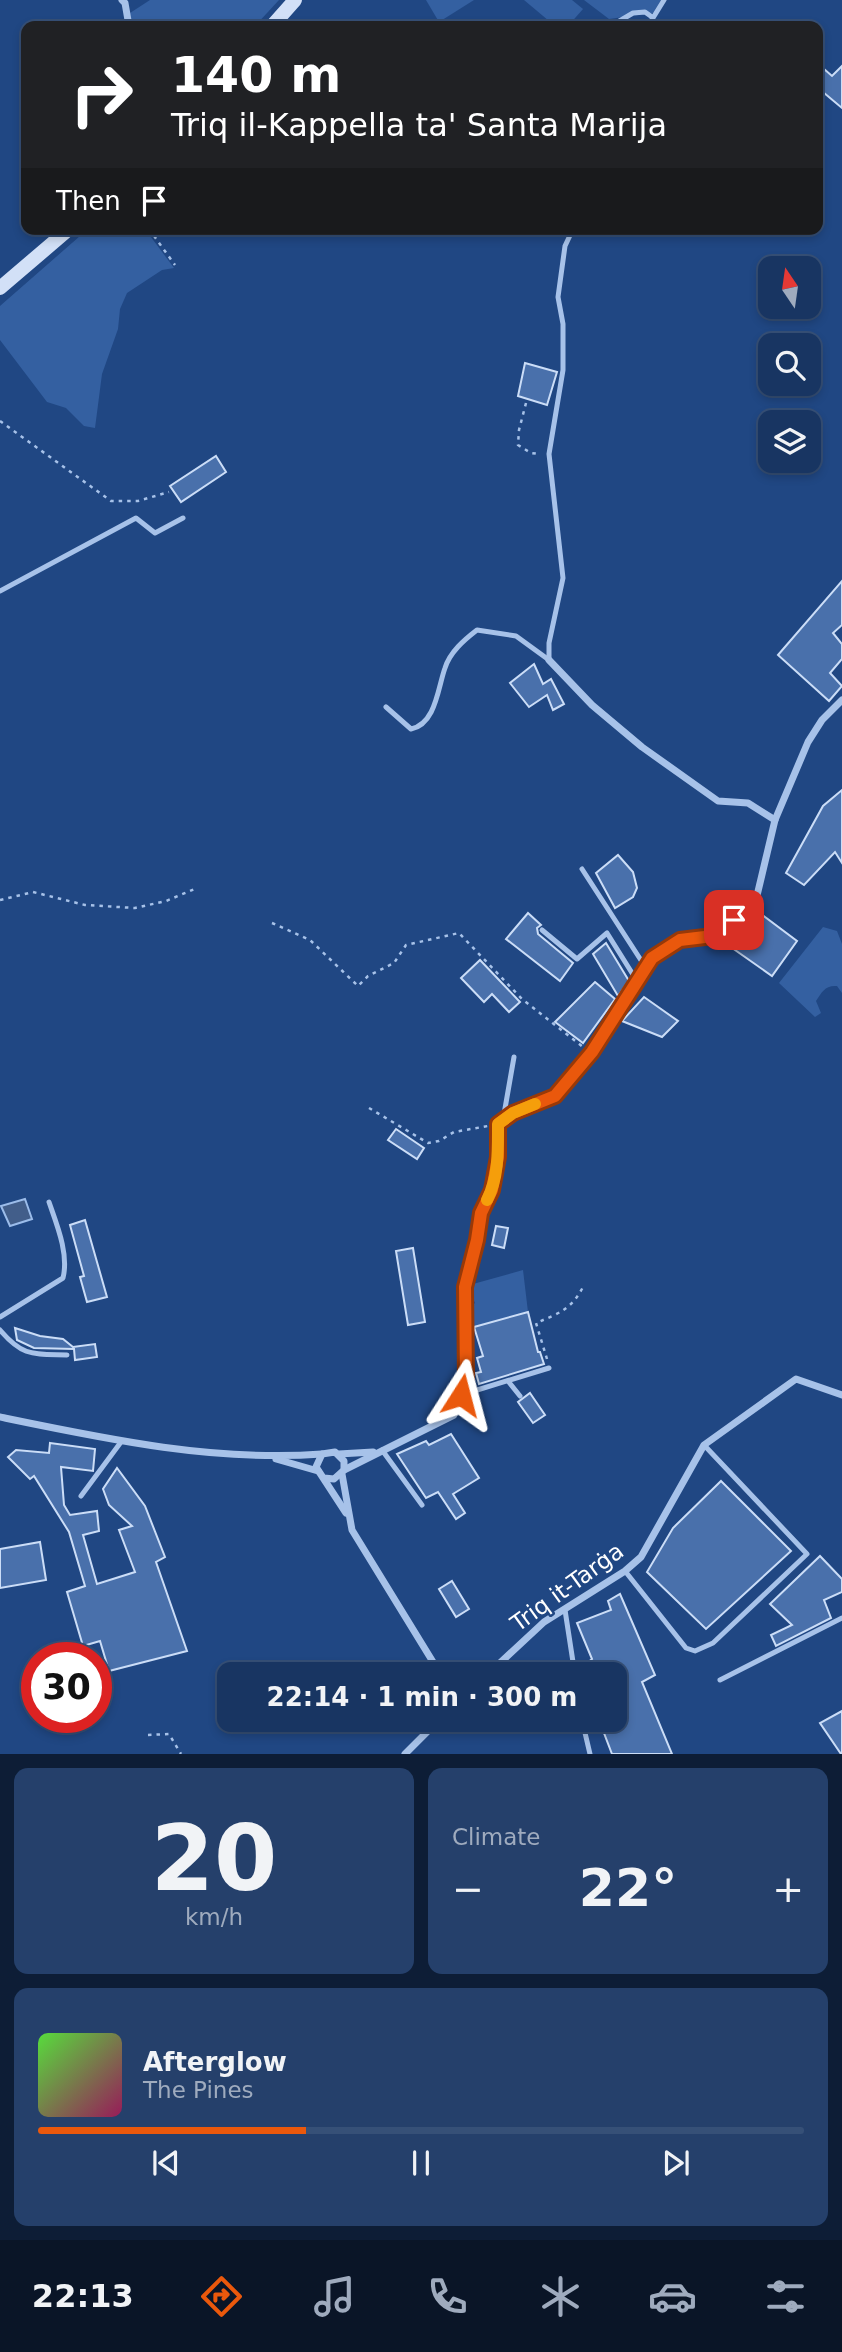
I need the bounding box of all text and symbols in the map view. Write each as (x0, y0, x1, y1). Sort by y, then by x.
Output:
text: 140 m (171, 47, 341, 104)
icon: right (56, 49, 147, 140)
text: Triq il-Kappella ta' Santa Marija (171, 106, 667, 144)
icon: arrive (135, 182, 173, 220)
text: Then (56, 186, 121, 216)
north arrow (758, 256, 821, 318)
map controls (758, 256, 821, 473)
button: search (758, 333, 821, 396)
button: layers (758, 410, 821, 473)
pin (704, 890, 764, 950)
icon: arrive (715, 901, 753, 939)
position arrow (424, 1358, 498, 1432)
street label: Triq it-Tarġa (505, 1538, 628, 1637)
speed limit sign: 30 (21, 1642, 112, 1733)
text: 22:14 · 1 min · 300 m (267, 1682, 577, 1712)
text: 20 (151, 1806, 277, 1911)
text: Climate (452, 1824, 541, 1850)
text: 22° (579, 1858, 677, 1918)
text: − (452, 1867, 484, 1911)
text: + (772, 1867, 804, 1911)
text: km/h (185, 1904, 243, 1930)
text: Afterglow (143, 2047, 287, 2077)
text: The Pines (143, 2077, 254, 2103)
icon: previous (147, 2144, 185, 2182)
icon: pause (402, 2144, 440, 2182)
icon: next (657, 2144, 695, 2182)
icon: directions (197, 2272, 246, 2321)
icon: music (310, 2272, 359, 2321)
icon: phone (423, 2272, 472, 2321)
icon: climate (536, 2272, 585, 2321)
icon: car (648, 2272, 697, 2321)
icon: filters (761, 2272, 810, 2321)
text: 22:13 (32, 2277, 134, 2315)

